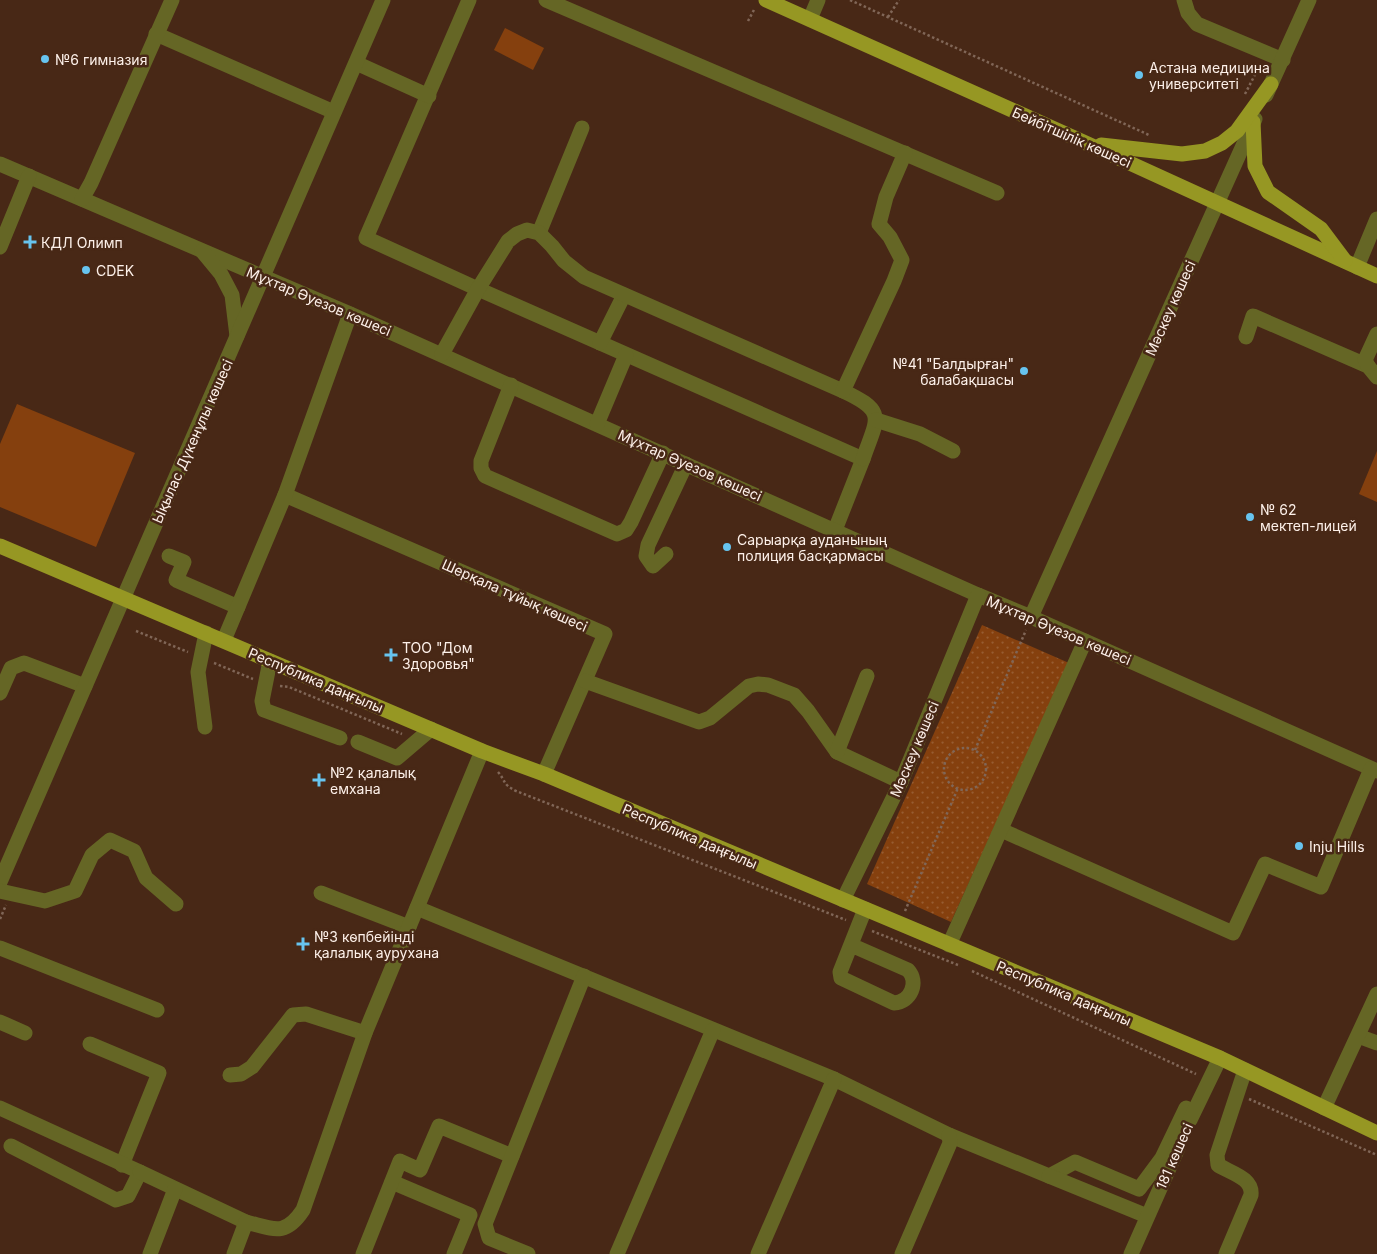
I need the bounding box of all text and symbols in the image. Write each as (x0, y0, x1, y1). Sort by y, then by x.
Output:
place label: №6 гимназия (55, 51, 147, 68)
marker: №6 гимназия (39, 53, 51, 65)
place label: Астана медицина университеті (1149, 59, 1270, 92)
marker: Астана медицина университеті (1133, 69, 1145, 81)
street label: Бейбітшілік көшесі (1010, 103, 1134, 171)
place label: КДЛ Олимп (41, 234, 123, 251)
marker: КДЛ Олимп (23, 235, 37, 249)
street label: Мәскеу көшесі (1141, 258, 1199, 358)
place label: CDEK (96, 262, 135, 279)
street label: Мұхтар Әуезов көшесі (244, 263, 394, 339)
marker: CDEK (80, 264, 92, 276)
place label: №41 "Балдырған" балабақшасы (892, 355, 1014, 388)
street label: Ықылас Дүкенұлы көшесі (148, 356, 236, 526)
marker: №41 "Балдырған" балабақшасы (1018, 365, 1030, 377)
street label: Мұхтар Әуезов көшесі (616, 426, 764, 504)
place label: № 62 мектеп-лицей (1260, 501, 1357, 534)
marker: № 62 мектеп-лицей (1244, 511, 1256, 523)
place label: Сарыарқа ауданының полиция басқармасы (737, 531, 888, 564)
marker: Сарыарқа ауданының полиция басқармасы (721, 541, 733, 553)
street label: Шерқала тұйық көшесі (440, 555, 590, 635)
street label: Мұхтар Әуезов көшесі (984, 592, 1134, 668)
place label: ТОО "Дом Здоровья" (402, 639, 475, 672)
street label: Республика даңғылы (246, 644, 386, 716)
marker: ТОО "Дом Здоровья" (384, 648, 398, 662)
street label: Мәскеу көшесі (886, 698, 942, 800)
place label: №2 қалалық емхана (330, 764, 416, 797)
marker: №2 қалалық емхана (312, 773, 326, 787)
street label: Республика даңғылы (620, 800, 760, 872)
place label: Inju Hills (1309, 838, 1365, 855)
marker: Inju Hills (1293, 840, 1305, 852)
place label: №3 көпбейінді қалалық аурухана (314, 928, 439, 961)
marker: №3 көпбейінді қалалық аурухана (296, 937, 310, 951)
street label: Республика даңғылы (994, 957, 1134, 1029)
street label: 181 көшесі (1152, 1120, 1196, 1192)

